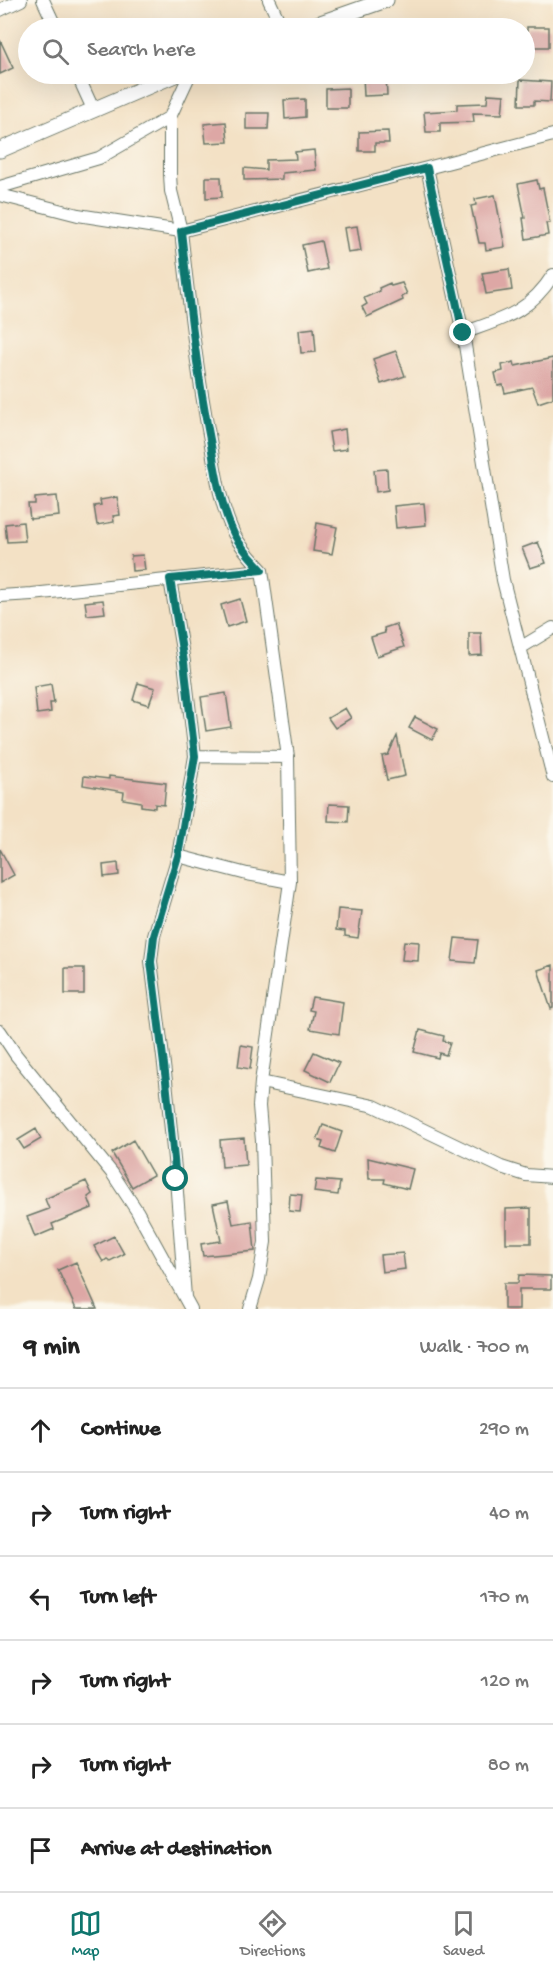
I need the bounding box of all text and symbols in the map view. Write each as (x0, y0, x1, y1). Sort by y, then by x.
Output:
search box (18, 18, 535, 84)
icon: search (39, 35, 72, 68)
text: Search here (87, 38, 195, 64)
route end (449, 319, 475, 345)
route start (162, 1165, 188, 1191)
text: 9 min (24, 1333, 80, 1364)
text: Walk · 700 m (420, 1337, 529, 1360)
icon: ahead (24, 1414, 57, 1447)
text: Continue (81, 1417, 161, 1443)
text: 290 m (479, 1419, 529, 1442)
icon: right (24, 1498, 57, 1531)
text: Turn right (81, 1501, 169, 1527)
text: 40 m (489, 1503, 529, 1526)
icon: left (24, 1582, 57, 1615)
text: Turn left (81, 1585, 155, 1611)
text: 170 m (480, 1587, 529, 1610)
icon: right (24, 1666, 57, 1699)
text: Turn right (81, 1669, 169, 1695)
text: 120 m (481, 1671, 529, 1694)
icon: right (24, 1750, 57, 1783)
text: Turn right (81, 1753, 169, 1779)
text: 80 m (488, 1755, 529, 1778)
icon: arrive (24, 1834, 57, 1867)
text: Arrive at destination (81, 1837, 271, 1863)
tab: Map (69, 1907, 102, 1962)
tab: Directions (240, 1907, 305, 1962)
tab: Saved (443, 1907, 484, 1962)

